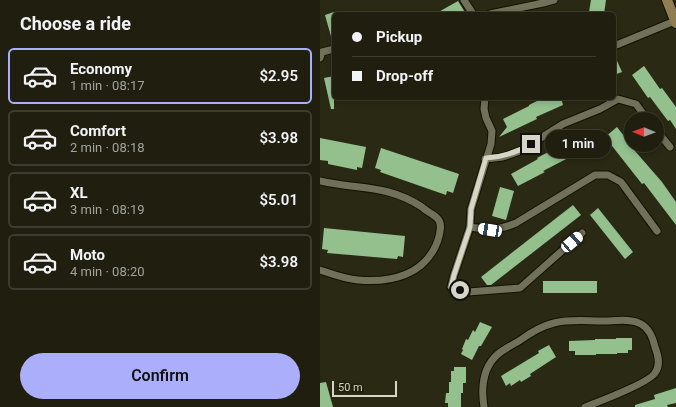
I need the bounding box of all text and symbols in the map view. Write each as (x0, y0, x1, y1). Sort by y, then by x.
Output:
text: Choose a ride (20, 13, 131, 34)
text: Pickup (376, 28, 422, 46)
icon: car (22, 58, 58, 94)
text: Economy (70, 60, 132, 78)
text: $2.95 (259, 67, 298, 85)
text: Drop-off (376, 67, 433, 85)
text: 1 min · 08:17 (70, 78, 145, 93)
north arrow (624, 112, 664, 152)
map controls (624, 112, 664, 152)
icon: car (22, 120, 58, 156)
text: Comfort (70, 122, 126, 140)
text: $3.98 (259, 129, 298, 147)
callout: 1 min (545, 130, 611, 158)
route end (522, 135, 540, 153)
text: 1 min (562, 136, 594, 151)
text: 2 min · 08:18 (70, 140, 145, 155)
icon: car (22, 182, 58, 218)
text: XL (70, 184, 88, 202)
text: $5.01 (259, 191, 298, 209)
text: 3 min · 08:19 (70, 202, 145, 217)
car (477, 222, 503, 238)
car (559, 230, 585, 254)
icon: car (22, 244, 58, 280)
text: Moto (70, 246, 105, 264)
text: $3.98 (259, 253, 298, 271)
text: 4 min · 08:20 (70, 264, 145, 279)
route start (451, 281, 469, 299)
button: Confirm (20, 353, 300, 399)
scale bar (332, 379, 397, 398)
text: 50 m (338, 381, 363, 394)

